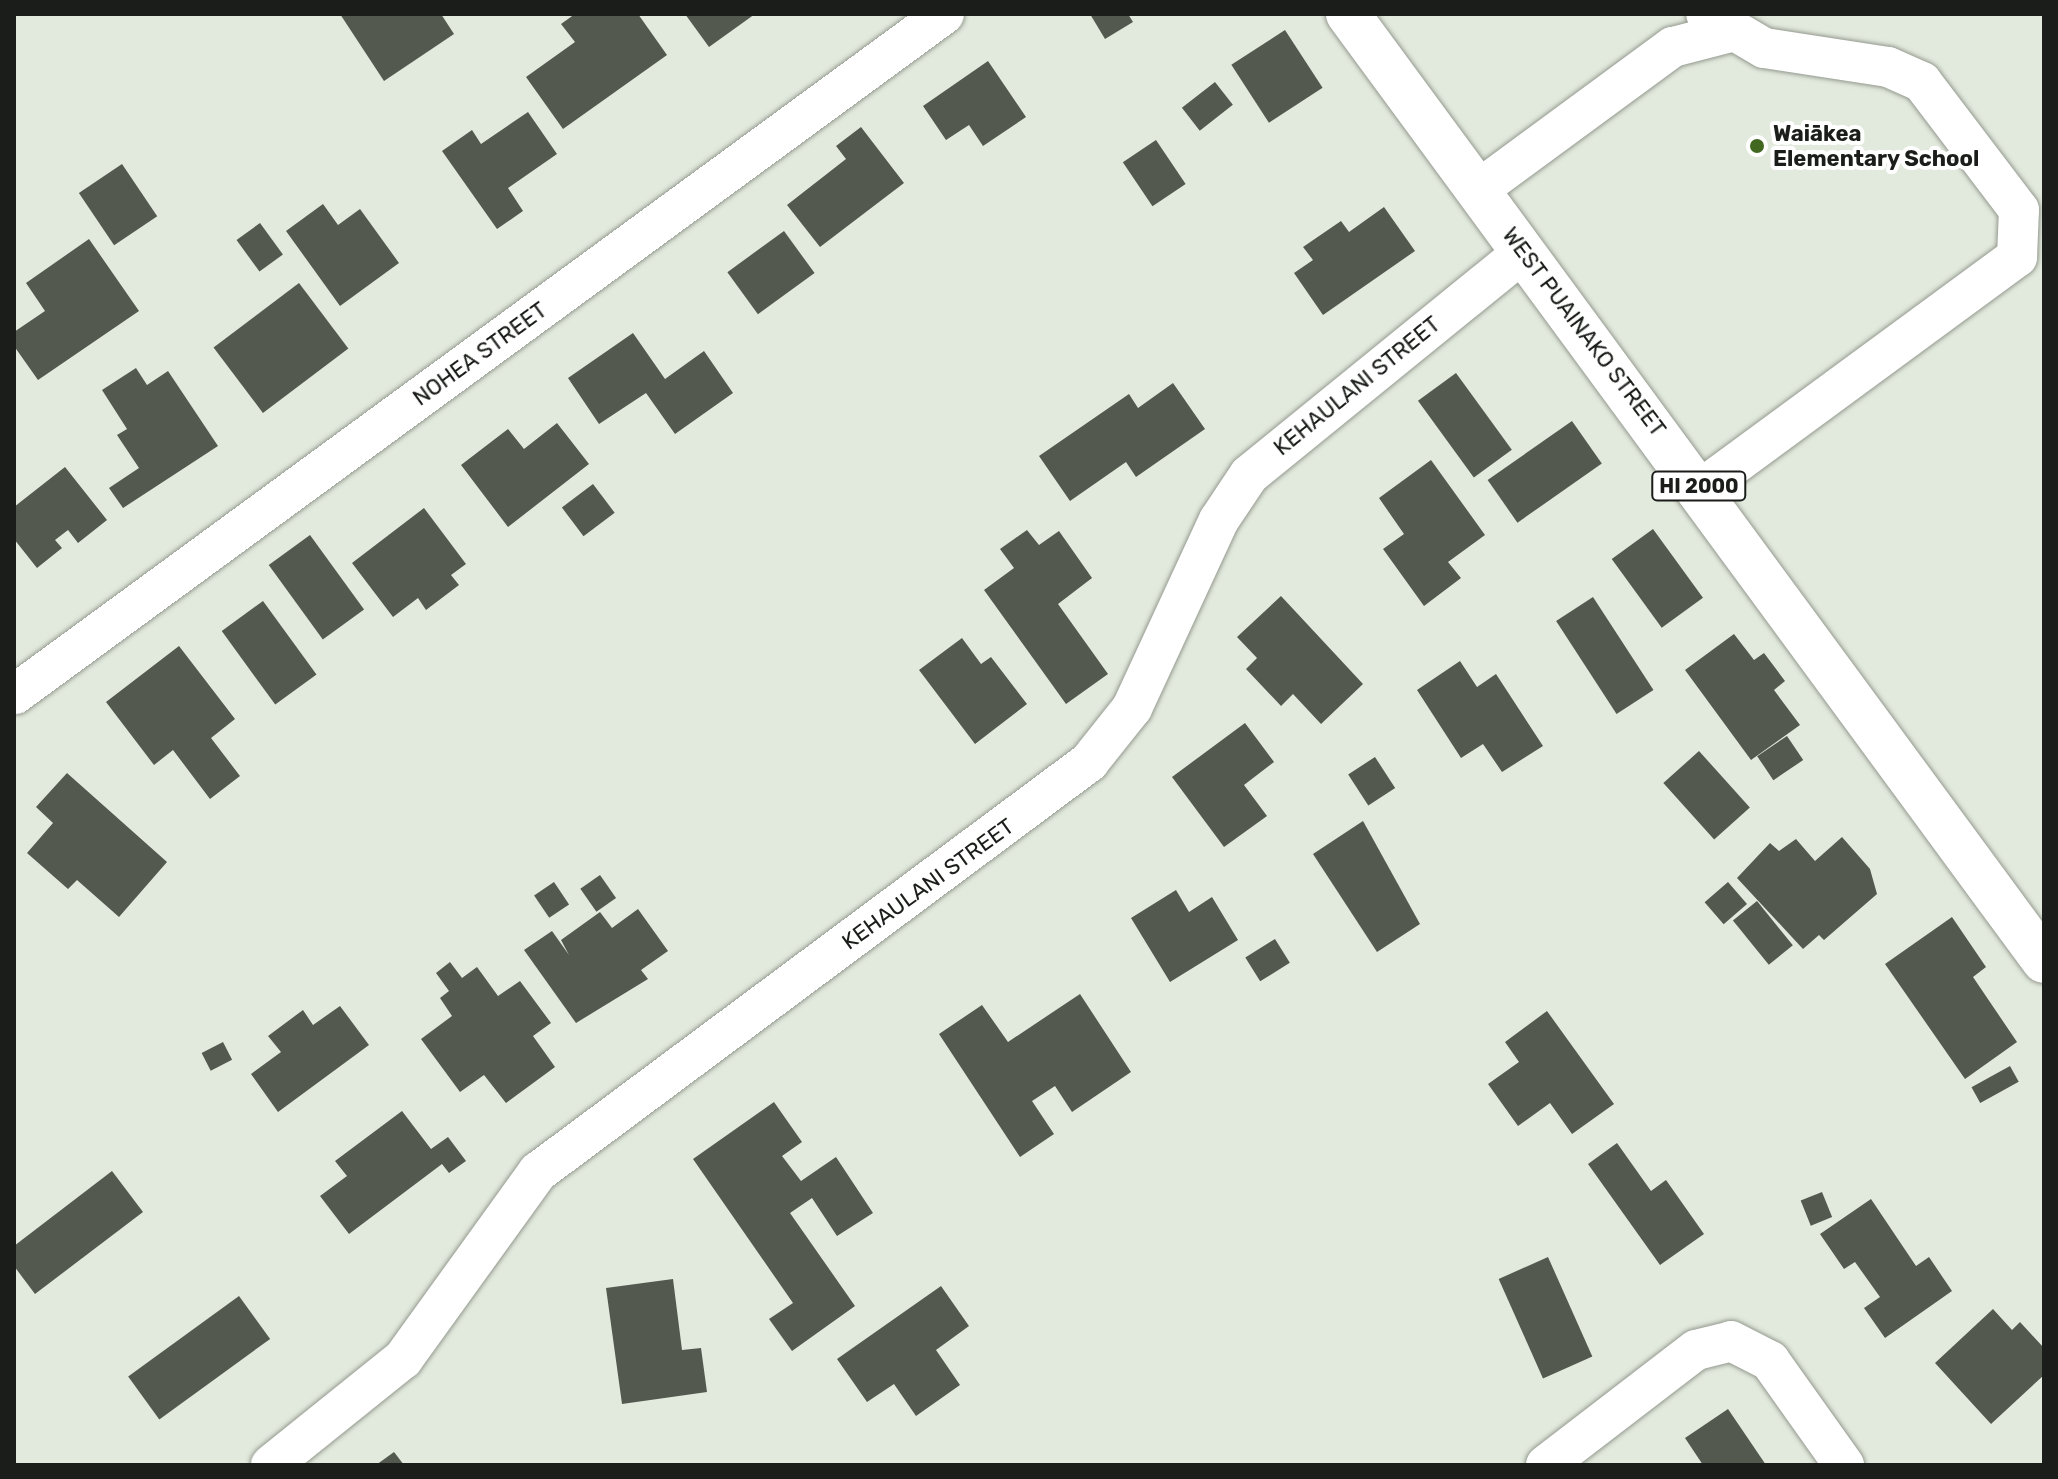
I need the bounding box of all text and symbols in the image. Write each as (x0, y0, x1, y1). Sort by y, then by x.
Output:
place label: Waiākea Elementary School (1773, 120, 1980, 172)
marker: Waiākea Elementary School (1748, 137, 1766, 155)
street label: WEST PUAINAKO STREET (1497, 222, 1671, 442)
street label: NOHEA STREET (408, 296, 552, 412)
street label: KEHAULANI STREET (1269, 311, 1445, 461)
road number: HI 2000 (1651, 470, 1747, 502)
street label: KEHAULANI STREET (837, 813, 1019, 955)

